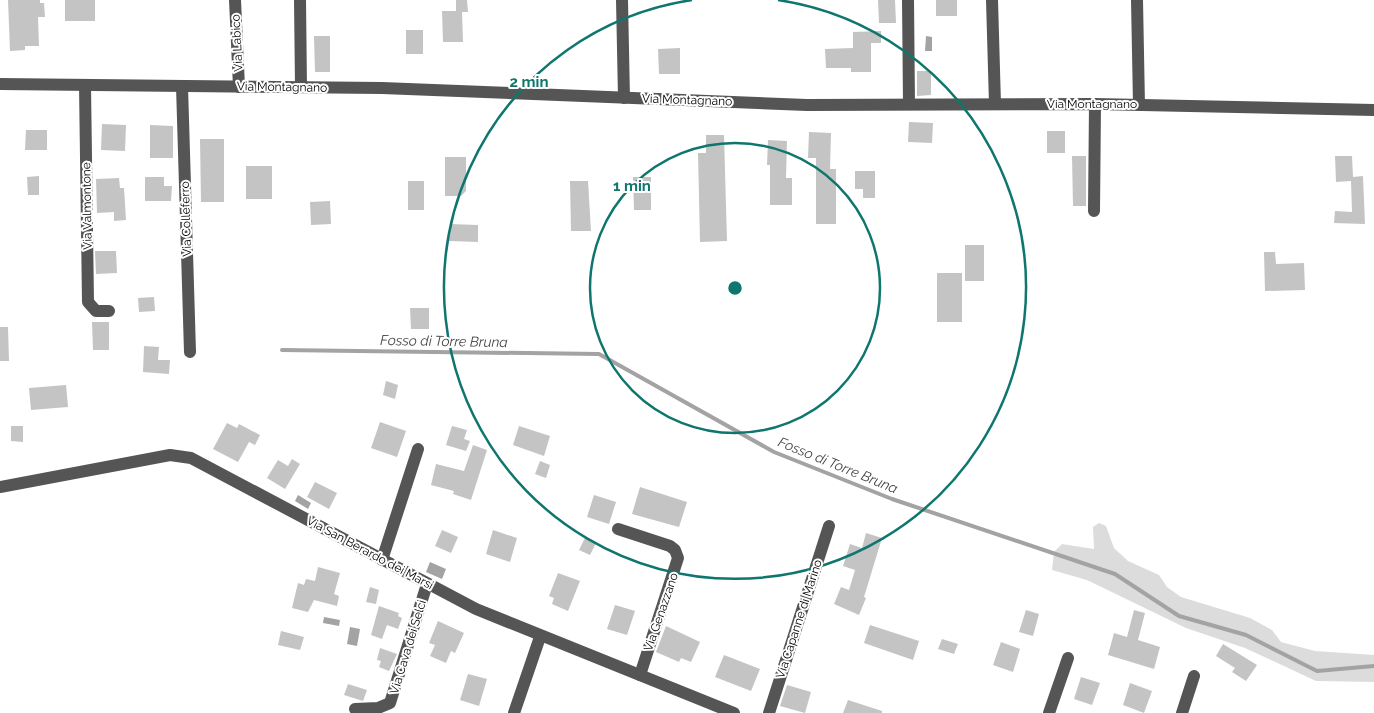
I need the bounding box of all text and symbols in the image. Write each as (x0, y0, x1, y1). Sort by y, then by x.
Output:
street label: Via Labico (229, 14, 245, 72)
text: 2 min (510, 73, 548, 91)
street label: Via Montagnano (237, 79, 327, 95)
street label: Via Montagnano (642, 91, 732, 109)
street label: Via Montagnano (1047, 97, 1137, 111)
street label: Via Valmontone (79, 162, 95, 250)
text: 1 min (613, 177, 651, 195)
street label: Via Colleferro (178, 181, 194, 257)
centre of rings (726, 279, 744, 297)
water label: Fosso di Torre Bruna (380, 332, 508, 350)
water label: Fosso di Torre Bruna (776, 434, 900, 496)
street label: Via San Berardo dei Marsi (304, 514, 436, 592)
street label: Via Capanne di Marino (773, 558, 825, 680)
street label: Via Genazzano (641, 571, 681, 653)
street label: Via Cava dei Selci (387, 598, 429, 696)

